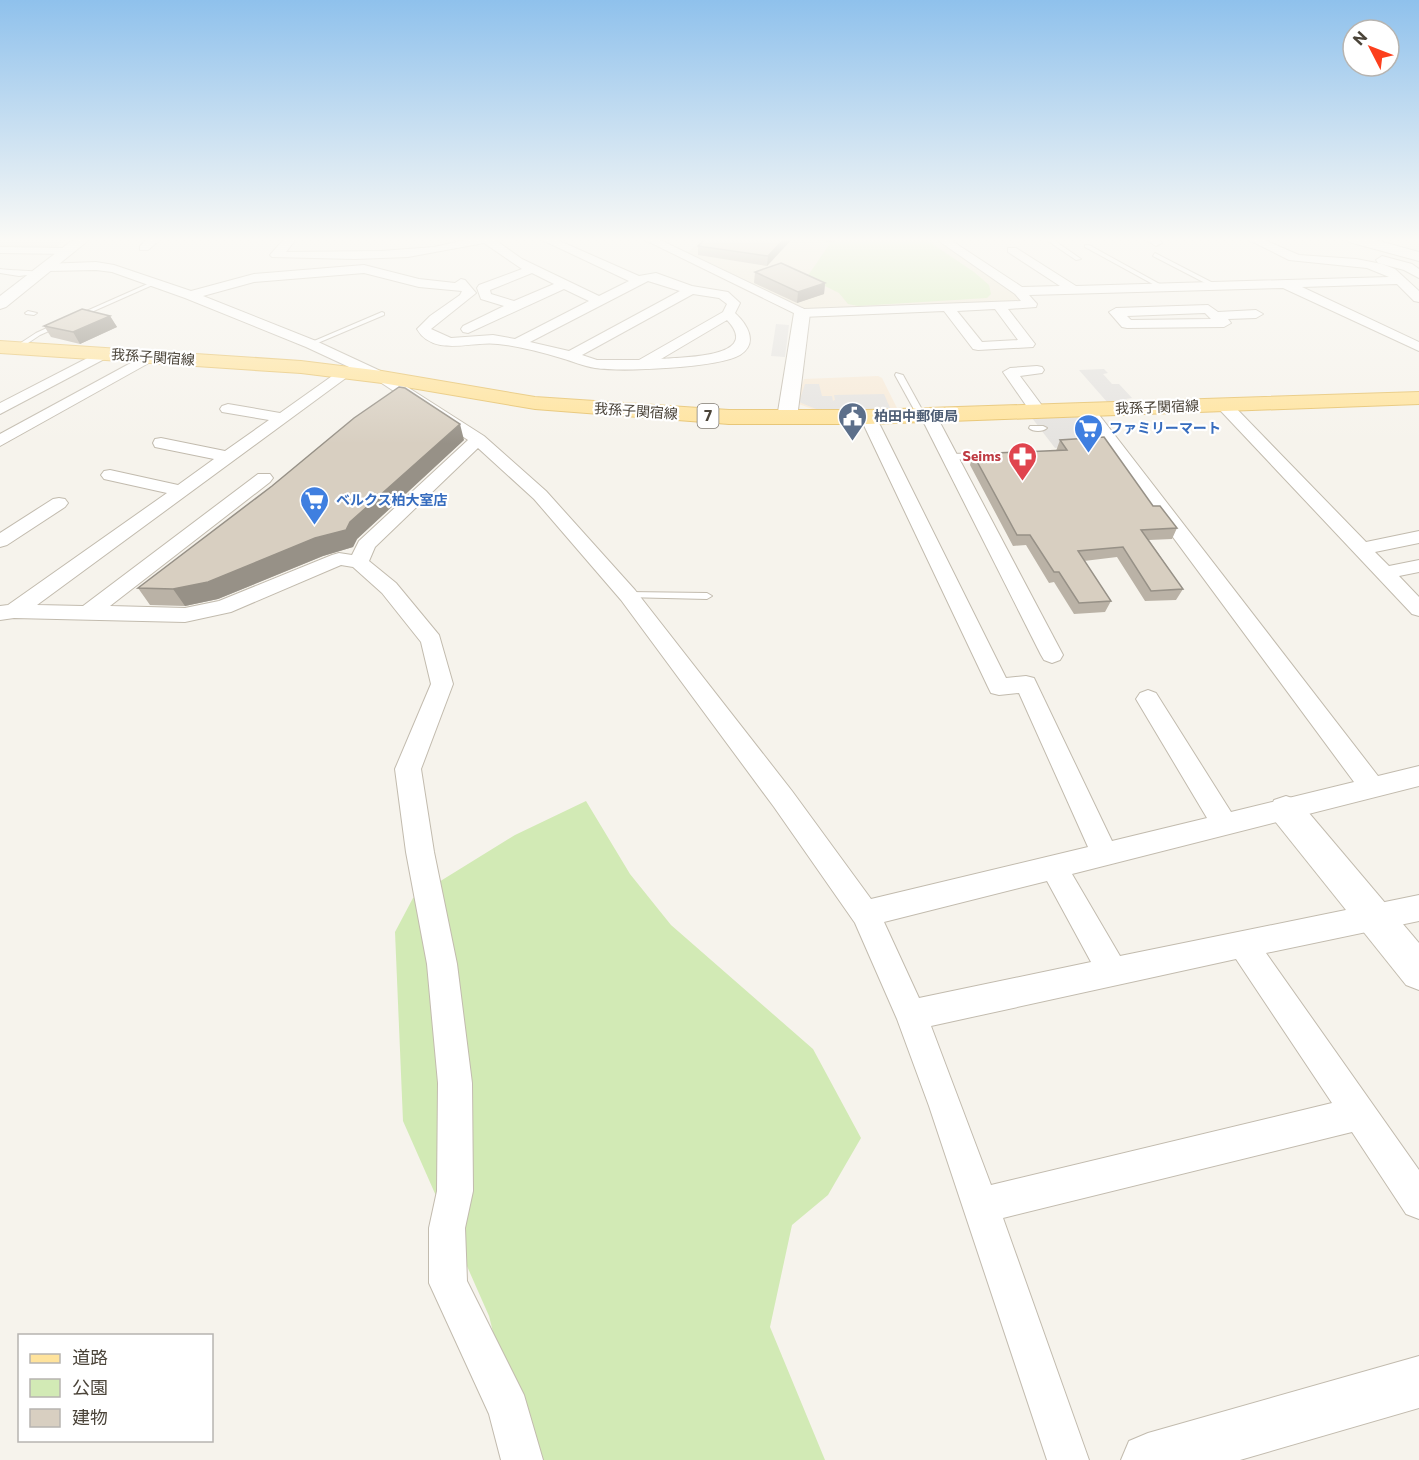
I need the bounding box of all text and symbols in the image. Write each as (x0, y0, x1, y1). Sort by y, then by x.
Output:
north arrow (1341, 18, 1401, 78)
text: N (1348, 27, 1371, 48)
street label: 我孫子関宿線 (111, 345, 196, 368)
street label: 我孫子関宿線 (1115, 397, 1199, 416)
street label: 我孫子関宿線 (594, 399, 679, 422)
public building icon: 柏田中郵便局 (837, 400, 869, 442)
road number: 7 (698, 404, 718, 428)
place label: 柏田中郵便局 (874, 407, 958, 424)
supermarket icon: ファミリーマート (1072, 412, 1104, 454)
place label: ファミリーマート (1109, 419, 1221, 436)
pharmacy icon: Seims (1006, 440, 1038, 482)
place label: Seims (963, 447, 1001, 464)
supermarket icon: ベルクス柏大室店 (299, 484, 331, 526)
place label: ベルクス柏大室店 (336, 491, 448, 508)
legend (18, 1334, 213, 1442)
text: 道路 (72, 1346, 108, 1368)
text: 公園 (72, 1376, 108, 1398)
text: 建物 (72, 1406, 108, 1428)

